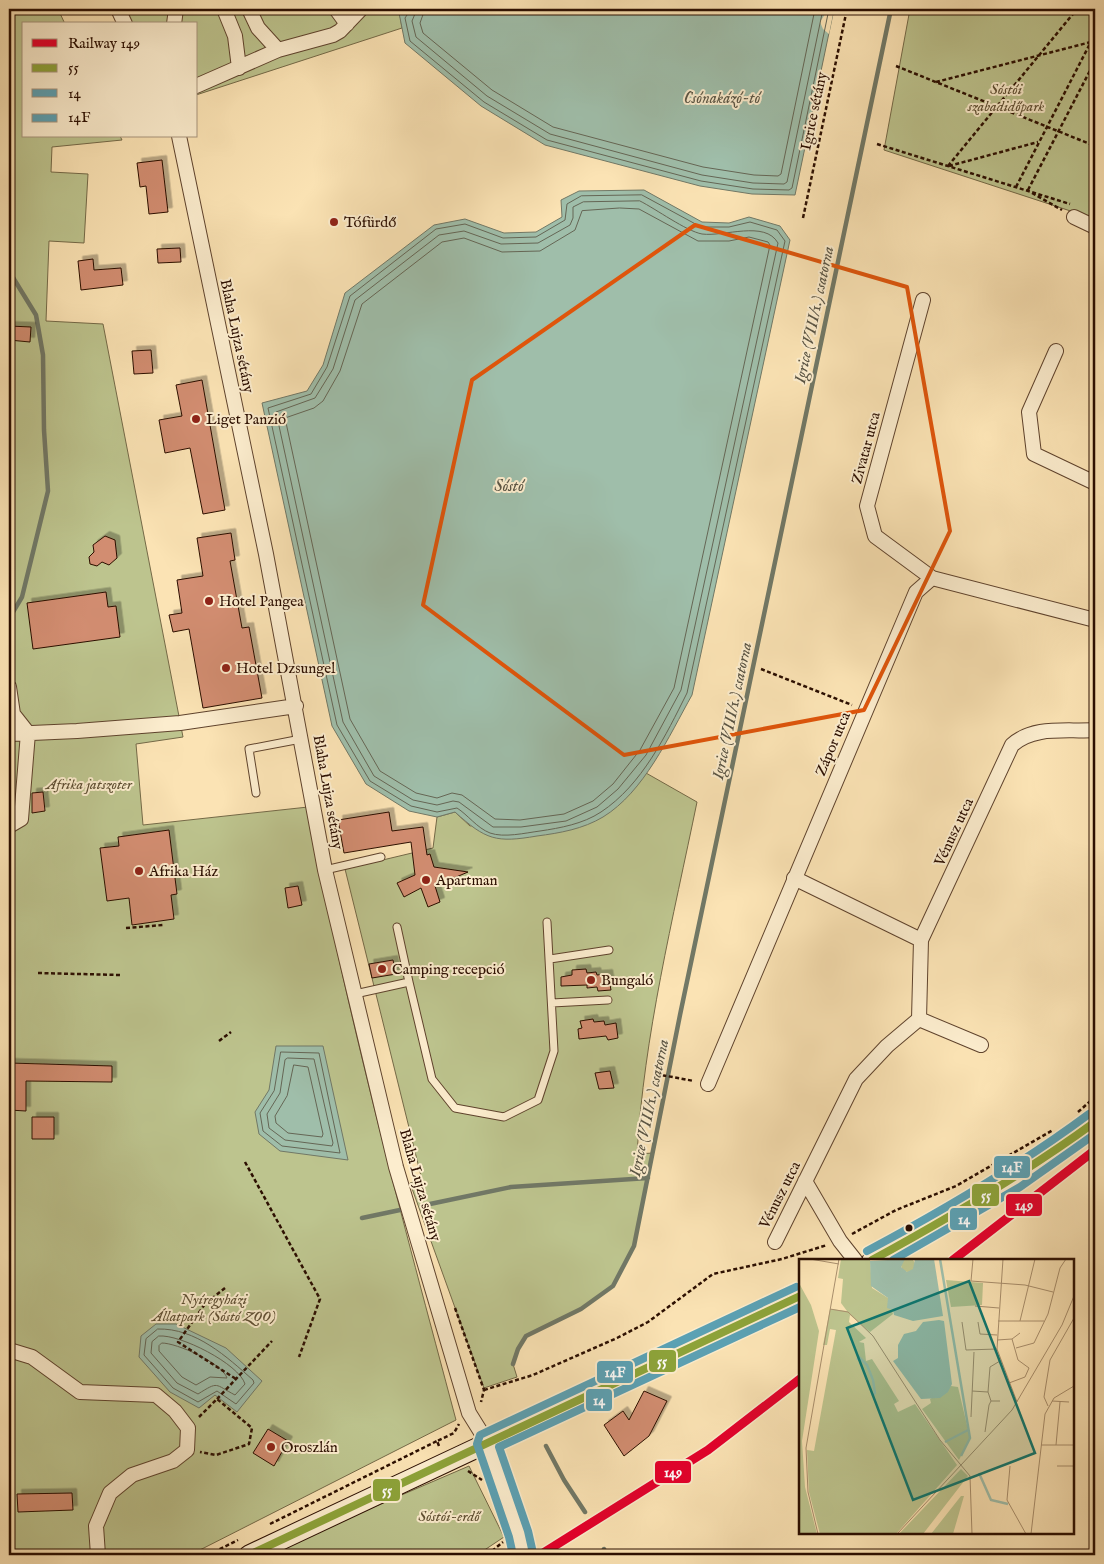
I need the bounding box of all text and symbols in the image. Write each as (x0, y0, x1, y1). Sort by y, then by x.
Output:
legend (22, 22, 198, 138)
text: Railway 149 (68, 34, 140, 53)
text: 55 (68, 58, 79, 77)
street label: Igrice sétány (796, 69, 832, 152)
park label: Sóstói szabadidőpark (967, 80, 1044, 116)
text: 14 (68, 84, 82, 103)
water label: Csónakázó-tó (684, 89, 762, 109)
text: 14F (68, 108, 91, 127)
place label: Tófürdő (344, 213, 396, 232)
marker: Tófürdő (328, 216, 340, 228)
water label: Igrice (VIII/1.) csatorna (790, 245, 839, 386)
street label: Blaha Lujza sétány (216, 277, 258, 395)
street label: Zivatar utca (847, 409, 885, 486)
place label: Liget Panzió (206, 410, 286, 429)
marker: Liget Panzió (190, 413, 202, 425)
water label: Sóstó (494, 477, 526, 497)
place label: Hotel Pangea (219, 592, 304, 611)
marker: Hotel Pangea (203, 595, 215, 607)
water label: Igrice (VIII/1.) csatorna (708, 641, 757, 782)
place label: Hotel Dzsungel (236, 659, 336, 678)
marker: Hotel Dzsungel (220, 662, 232, 674)
street label: Zápor utca (811, 709, 855, 779)
street label: Blaha Lujza sétány (309, 733, 348, 851)
park label: Afrika jatszoter (44, 775, 133, 794)
street label: Vénusz utca (930, 794, 978, 870)
place label: Afrika Ház (148, 862, 218, 881)
marker: Afrika Ház (133, 865, 145, 877)
place label: Apartman (435, 871, 497, 890)
marker: Apartman (420, 874, 432, 886)
place label: Camping recepció (392, 960, 505, 979)
marker: Camping recepció (376, 963, 388, 975)
place label: Bungaló (601, 971, 653, 990)
marker: Bungaló (585, 974, 597, 986)
water label: Igrice (VIII/1.) csatorna (625, 1038, 674, 1179)
street label: Blaha Lujza sétány (395, 1127, 445, 1244)
line badge: 14F (993, 1155, 1031, 1179)
street label: Vénusz utca (755, 1158, 805, 1233)
text: 14F (1002, 1159, 1023, 1177)
line badge: 55 (971, 1183, 1000, 1207)
text: 55 (981, 1187, 991, 1205)
line badge: 149 (1005, 1193, 1043, 1217)
text: 149 (1015, 1197, 1033, 1215)
line badge: 14 (949, 1207, 978, 1231)
text: 14 (958, 1211, 971, 1229)
unlabelled marker (904, 1223, 914, 1233)
inset map (799, 1259, 1074, 1534)
park label: Nyíregyházi Állatpark (Sóstó ZOO) (150, 1290, 276, 1327)
line badge: 55 (648, 1349, 677, 1373)
text: 55 (657, 1353, 667, 1371)
line badge: 14F (596, 1360, 634, 1384)
text: 14F (605, 1364, 626, 1382)
line badge: 14 (585, 1388, 613, 1412)
text: 14 (593, 1392, 606, 1410)
place label: Oroszlán (281, 1438, 338, 1457)
marker: Oroszlán (265, 1441, 277, 1453)
line badge: 149 (654, 1460, 692, 1484)
text: 149 (664, 1464, 682, 1482)
line badge: 55 (372, 1478, 401, 1502)
text: 55 (382, 1482, 392, 1500)
park label: Sóstói-erdő (418, 1507, 482, 1526)

